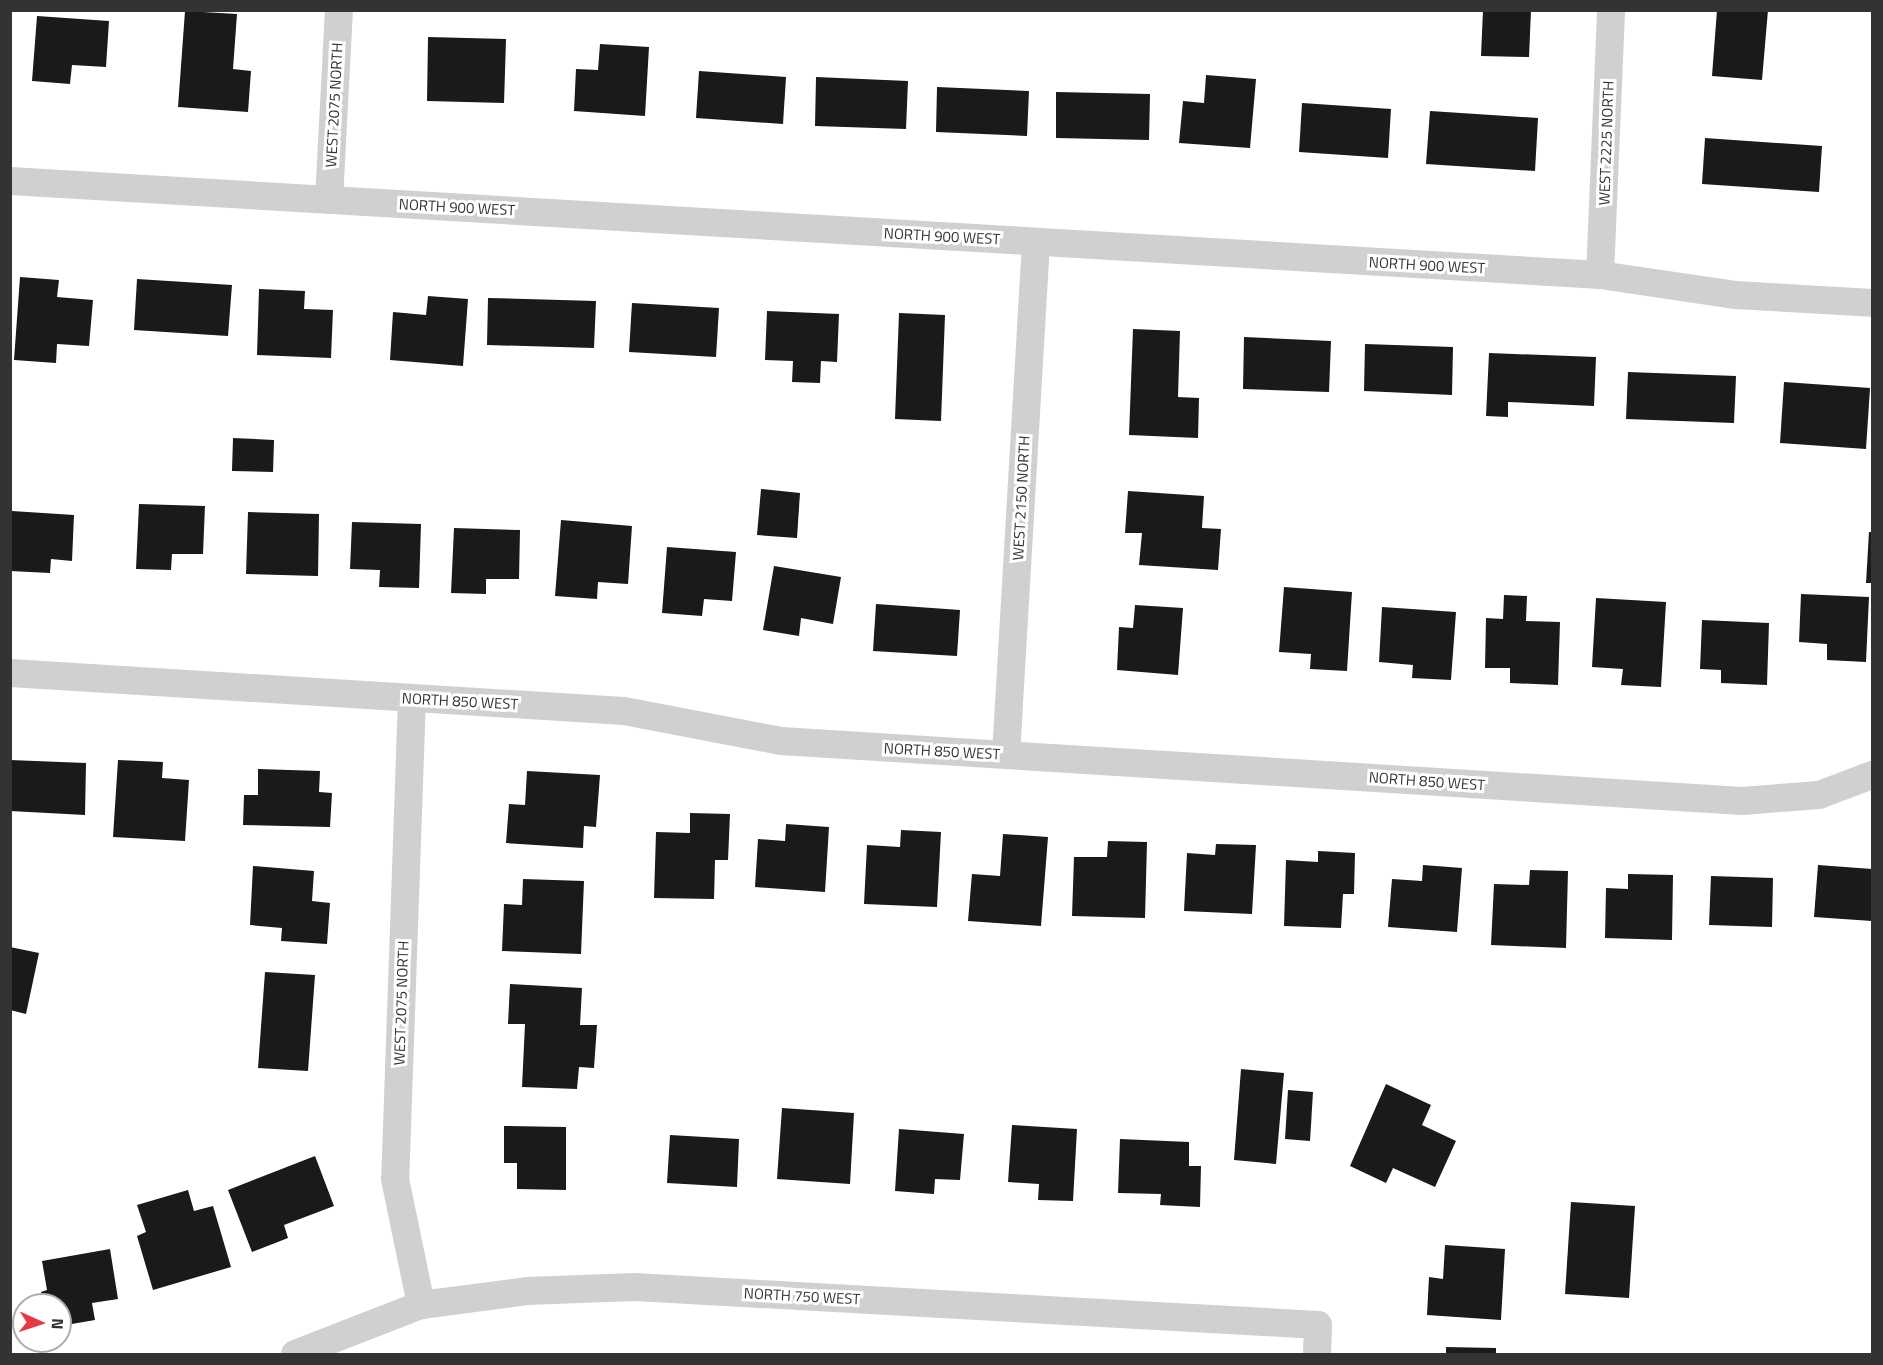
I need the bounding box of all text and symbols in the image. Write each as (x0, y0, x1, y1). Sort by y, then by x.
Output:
street label: WEST 2075 NORTH (322, 42, 346, 168)
street label: WEST 2225 NORTH (1595, 80, 1617, 206)
street label: NORTH 900 WEST (398, 195, 516, 219)
street label: NORTH 900 WEST (883, 224, 1001, 248)
street label: NORTH 900 WEST (1368, 253, 1486, 277)
street label: WEST 2150 NORTH (1009, 435, 1033, 561)
street label: NORTH 850 WEST (401, 689, 519, 713)
street label: NORTH 850 WEST (883, 739, 1001, 763)
street label: NORTH 850 WEST (1368, 768, 1486, 794)
street label: WEST 2075 NORTH (390, 940, 412, 1066)
street label: NORTH 750 WEST (743, 1284, 861, 1308)
north arrow (12, 1293, 72, 1353)
text: N (46, 1318, 70, 1330)

